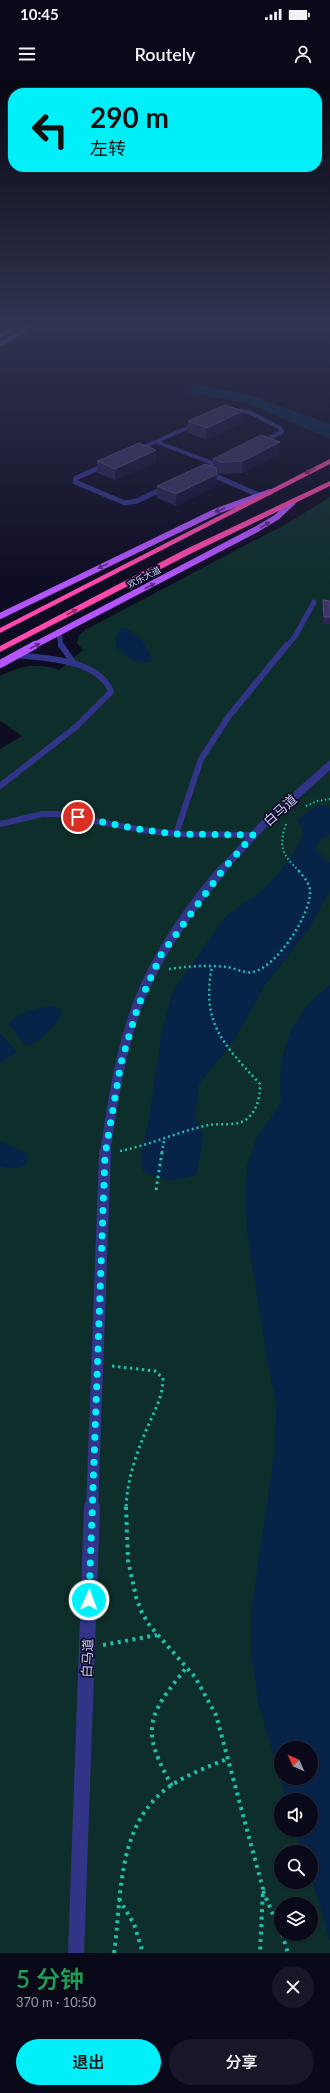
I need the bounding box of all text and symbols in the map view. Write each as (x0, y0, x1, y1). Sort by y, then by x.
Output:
text: 10:45 (20, 5, 59, 23)
icon: menu (16, 43, 38, 65)
text: Routely (134, 43, 196, 65)
icon: person (292, 43, 314, 65)
text: 290 m (90, 100, 169, 134)
icon: left (24, 104, 76, 156)
text: 左转 (90, 137, 126, 159)
one-way arrow (304, 468, 316, 474)
one-way arrow (214, 507, 226, 513)
one-way arrow (259, 521, 271, 528)
one-way arrow (97, 563, 108, 569)
street label: 欢乐大道 (125, 564, 163, 590)
one-way arrow (144, 582, 156, 589)
one-way arrow (66, 609, 78, 615)
one-way arrow (29, 642, 40, 649)
street label: 白马道 (260, 791, 300, 829)
pin (61, 800, 95, 834)
icon: arrive (67, 806, 89, 828)
position arrow (68, 1579, 110, 1621)
street label: 白马道 (78, 1638, 96, 1678)
north arrow (274, 1741, 318, 1785)
map controls (274, 1741, 318, 1941)
button: sound (274, 1793, 318, 1837)
button: search (274, 1845, 318, 1889)
button: layers (274, 1897, 318, 1941)
text: 5 分钟 (16, 1964, 84, 1993)
button: close (272, 1966, 314, 2008)
text: 370 m · 10:50 (16, 1994, 96, 2010)
button: 退出 (16, 2039, 161, 2085)
button: 分享 (169, 2039, 314, 2085)

